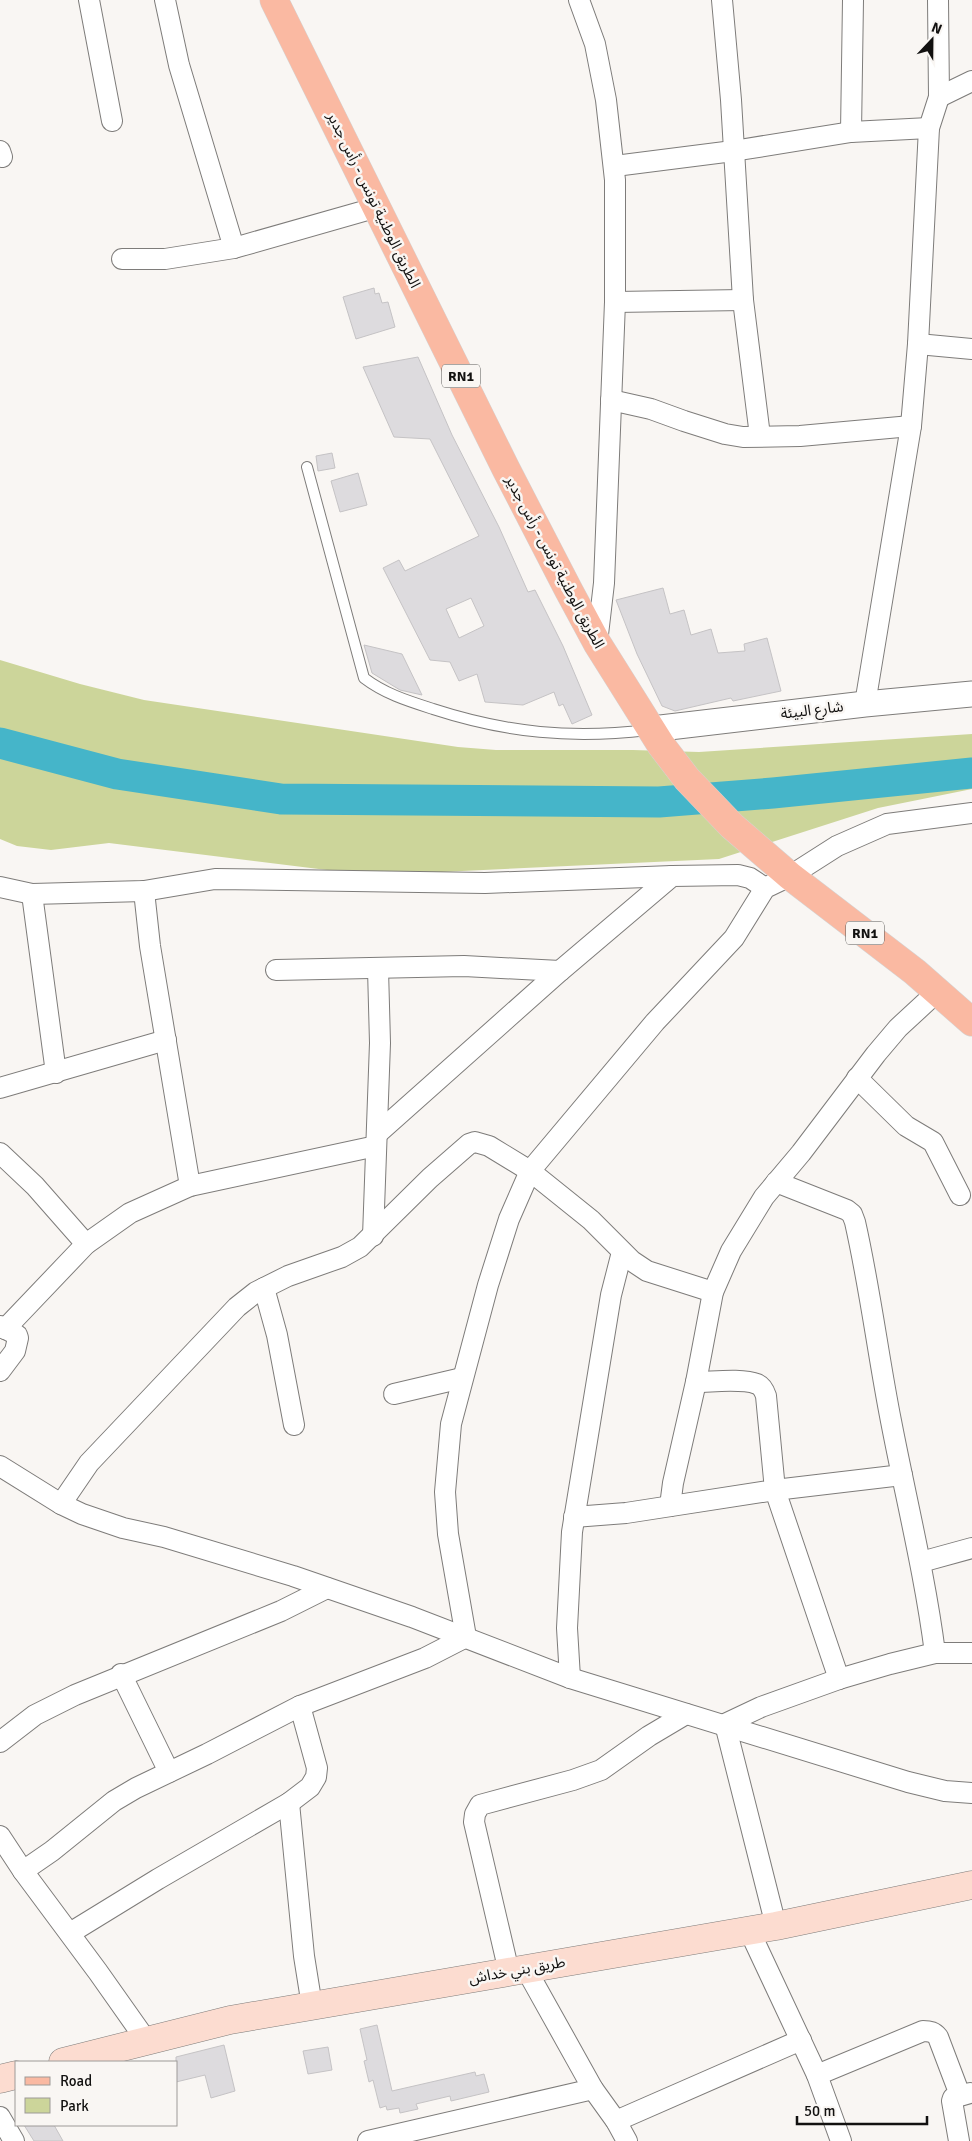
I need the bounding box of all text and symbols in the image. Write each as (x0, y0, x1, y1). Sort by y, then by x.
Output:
north arrow (907, 15, 957, 65)
text: N (929, 19, 944, 38)
street label: الطريق الوطنية تونس - رأس جدير (322, 108, 424, 291)
road number: RN1 (442, 364, 480, 388)
street label: الطريق الوطنية تونس - رأس جدير (500, 472, 608, 652)
street label: شارع البيئة (780, 697, 845, 726)
road number: RN1 (846, 921, 884, 944)
street label: طريق بني خداش (467, 1953, 567, 1990)
legend (15, 2061, 178, 2126)
text: Road (60, 2072, 92, 2090)
scale bar (797, 2094, 927, 2126)
text: Park (60, 2097, 89, 2115)
text: 50 m (804, 2102, 835, 2120)

